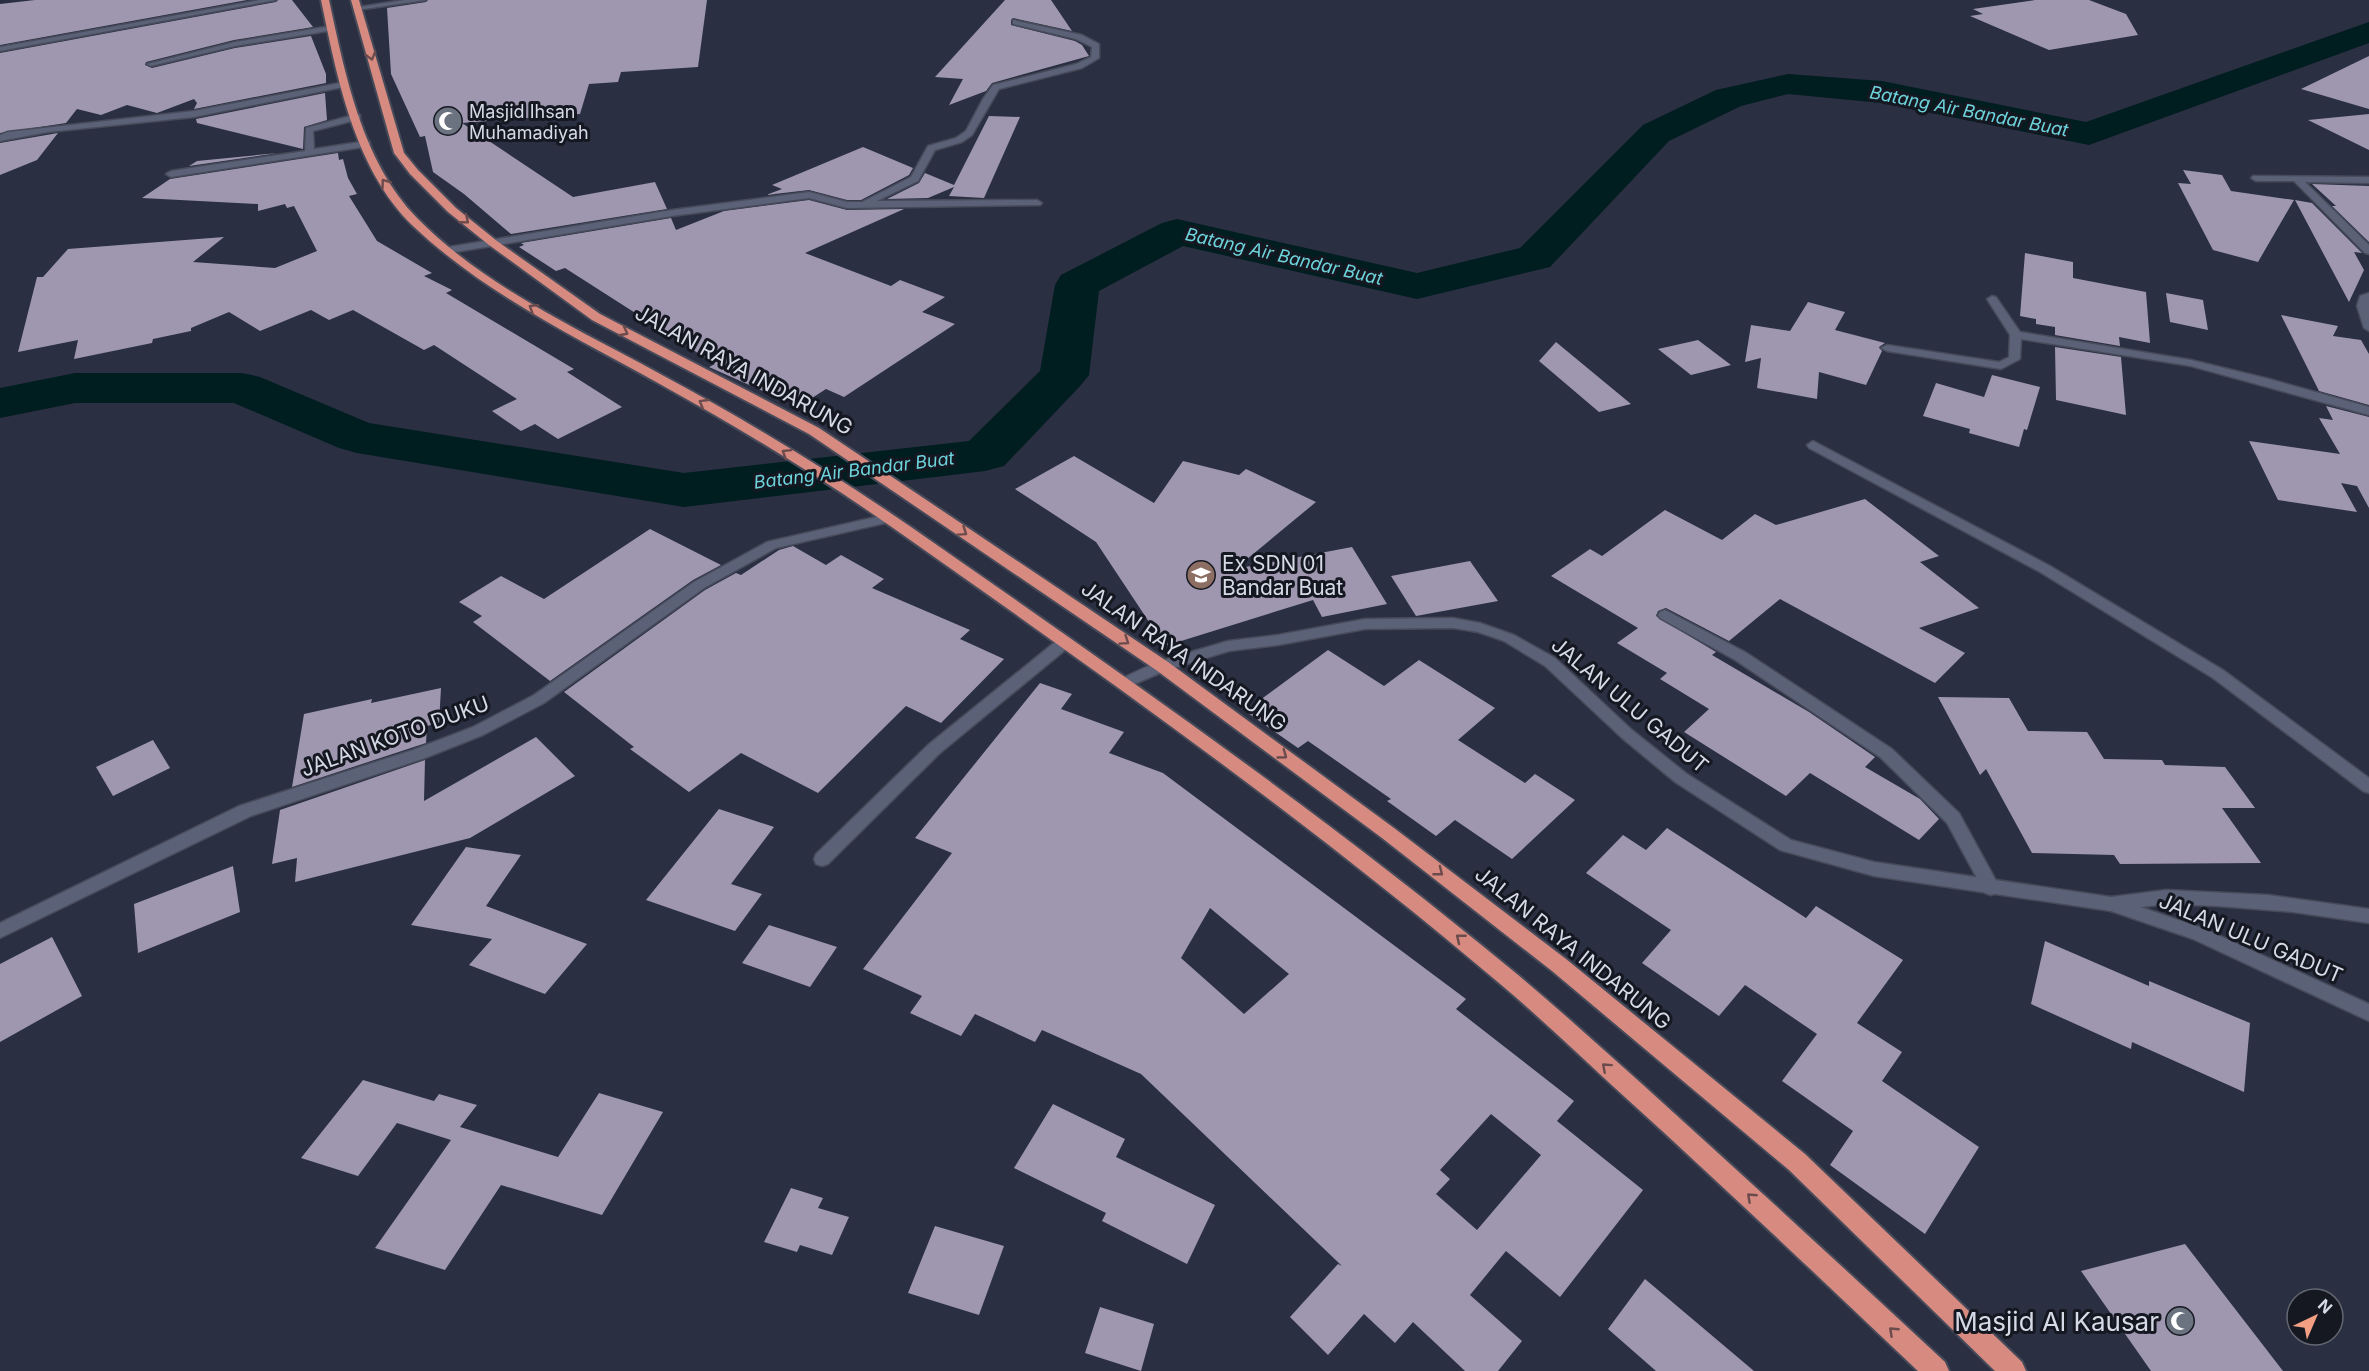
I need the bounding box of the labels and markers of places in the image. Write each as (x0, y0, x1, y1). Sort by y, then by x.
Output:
place label: Masjid Ihsan Muhamadiyah (469, 101, 589, 143)
mosque icon: Masjid Ihsan Muhamadiyah (432, 105, 464, 137)
place label: Ex SDN 01 Bandar Buat (1222, 551, 1343, 600)
school or university icon: Ex SDN 01 Bandar Buat (1185, 559, 1217, 591)
mosque icon: Masjid Al Kausar (2164, 1305, 2196, 1337)
place label: Masjid Al Kausar (1954, 1306, 2159, 1337)

